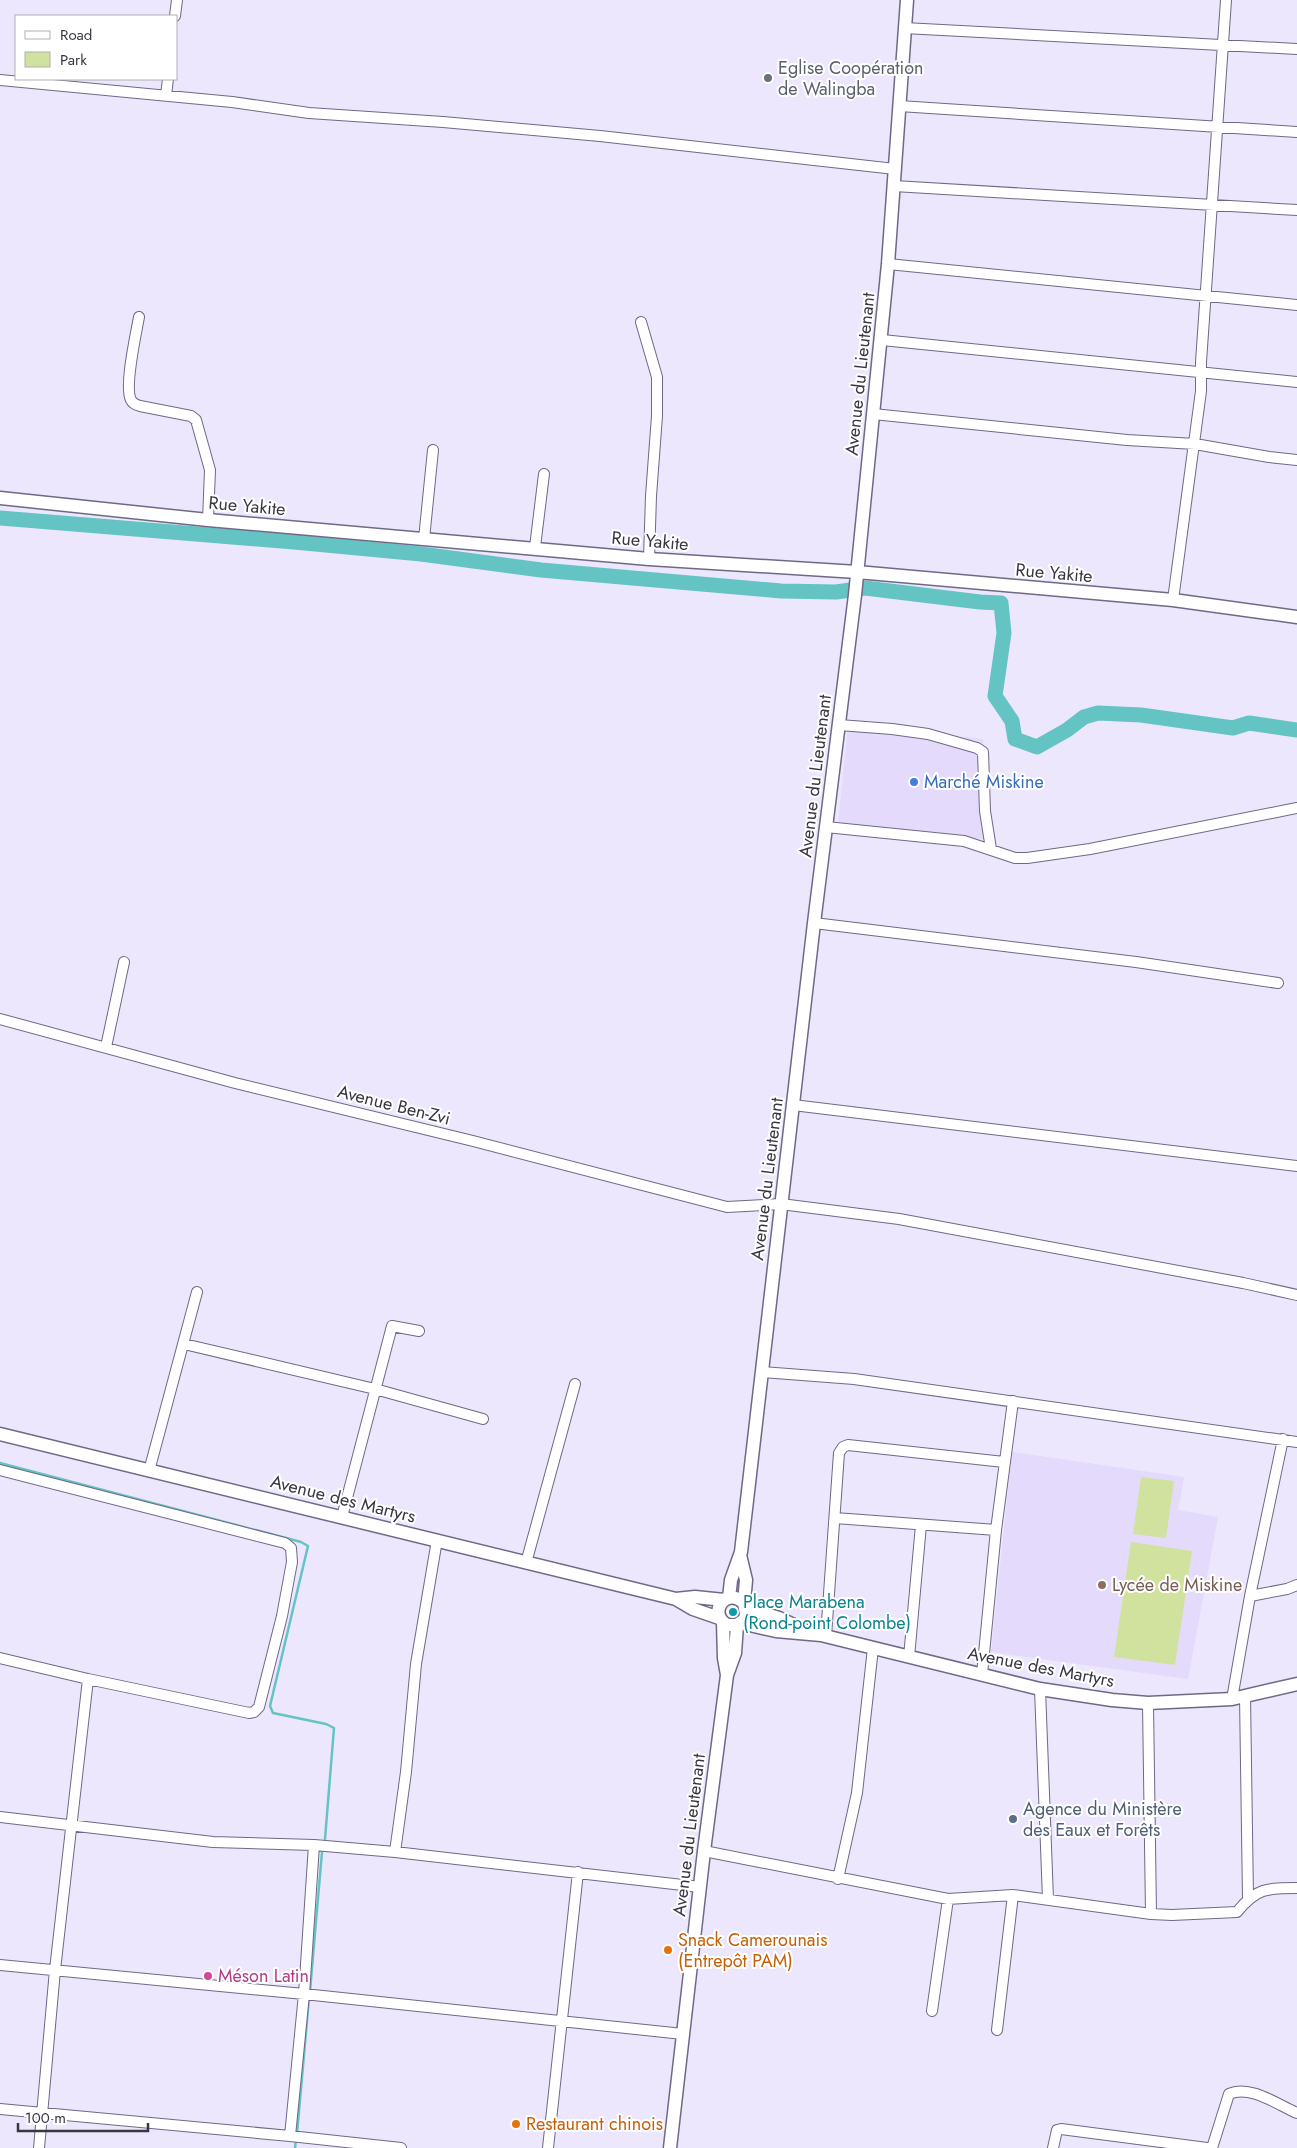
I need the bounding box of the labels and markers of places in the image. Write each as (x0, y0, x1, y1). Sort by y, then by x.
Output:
place label: Eglise Coopération de Walingba (778, 55, 924, 102)
marker: Eglise Coopération de Walingba (762, 72, 774, 84)
place label: Marché Miskine (924, 769, 1044, 795)
marker: Marché Miskine (908, 776, 920, 788)
place label: Lycée de Miskine (1112, 1572, 1242, 1598)
marker: Lycée de Miskine (1096, 1579, 1108, 1591)
place label: Place Marabena (Rond-point Colombe) (743, 1589, 911, 1636)
marker: Place Marabena (Rond-point Colombe) (727, 1606, 739, 1618)
place label: Agence du Ministère des Eaux et Forêts (1023, 1796, 1182, 1843)
marker: Agence du Ministère des Eaux et Forêts (1007, 1813, 1019, 1825)
place label: Snack Camerounais (Entrepôt PAM) (678, 1927, 827, 1974)
marker: Snack Camerounais (Entrepôt PAM) (662, 1944, 674, 1956)
place label: Méson Latin (218, 1963, 309, 1989)
marker: Méson Latin (202, 1970, 214, 1982)
place label: Restaurant chinois (526, 2111, 663, 2137)
marker: Restaurant chinois (510, 2118, 522, 2130)

